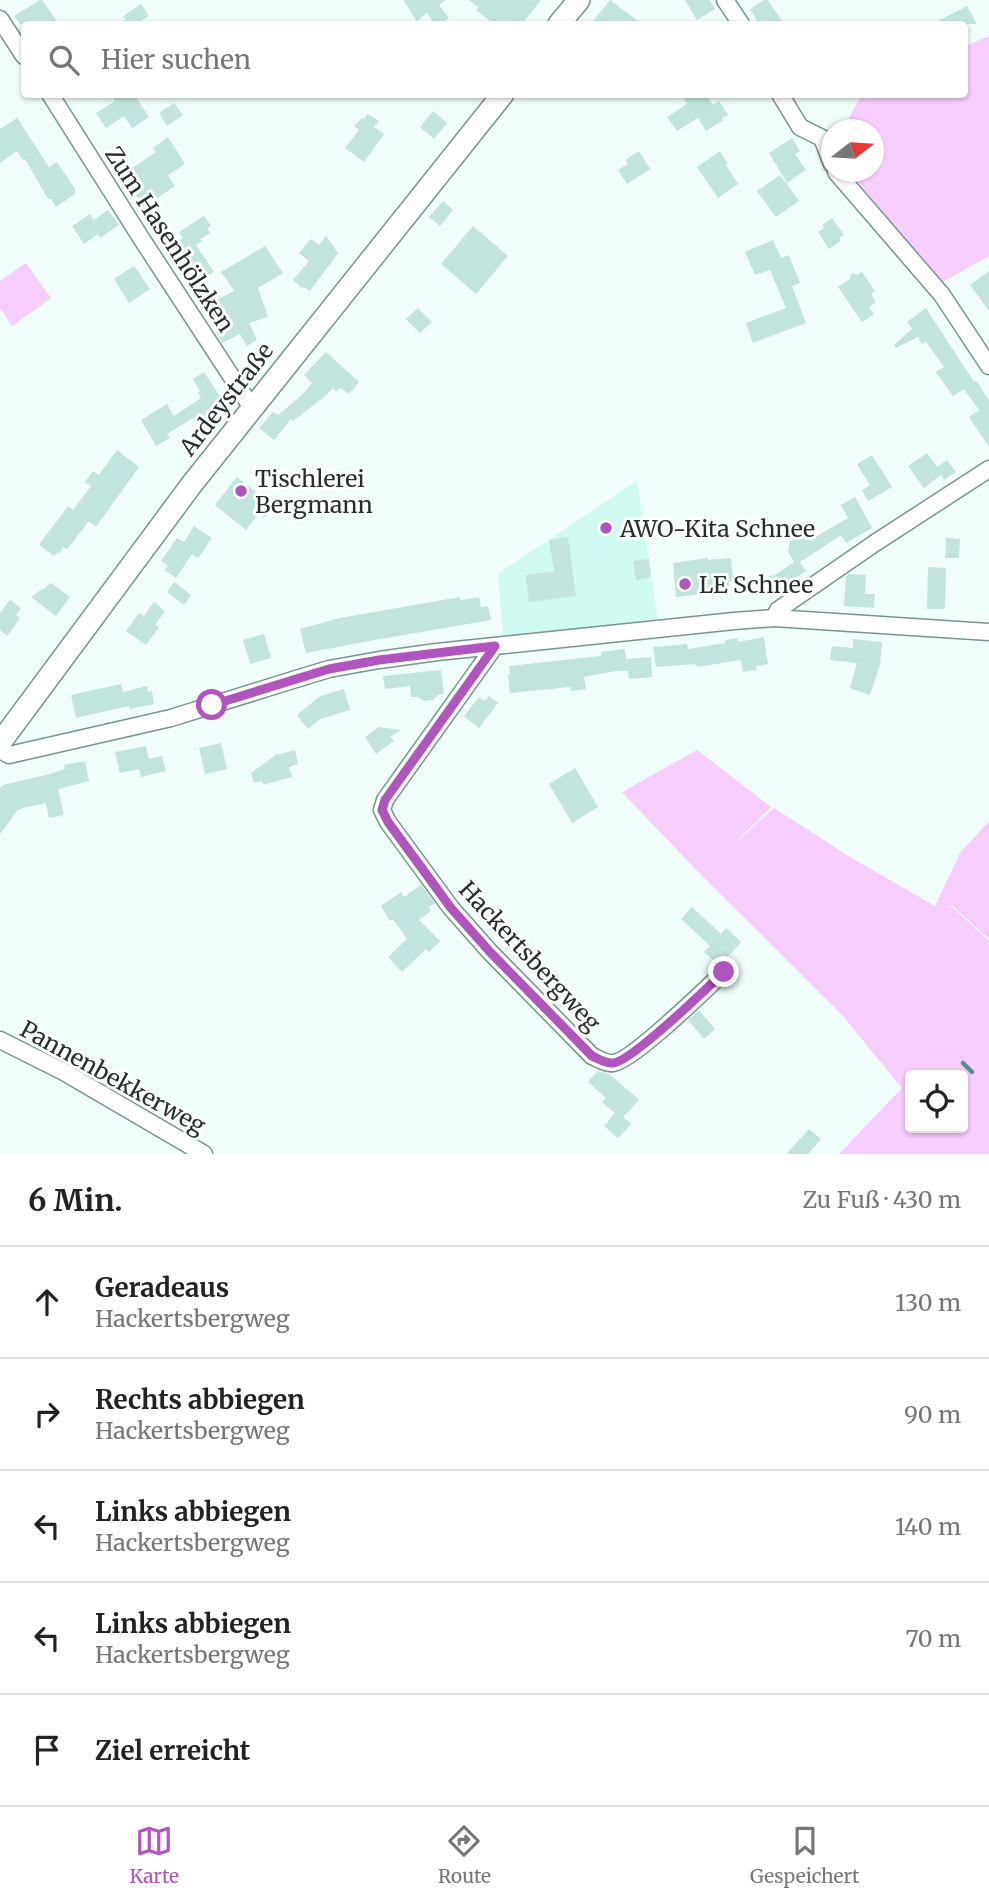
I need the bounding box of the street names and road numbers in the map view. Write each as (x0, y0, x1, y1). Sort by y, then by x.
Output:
street label: Zum Hasenhölzken (99, 141, 241, 337)
street label: Ardeystraße (172, 337, 279, 462)
street label: Hackertsbergweg (453, 875, 607, 1037)
street label: Pannenbekkerweg (15, 1014, 211, 1140)

